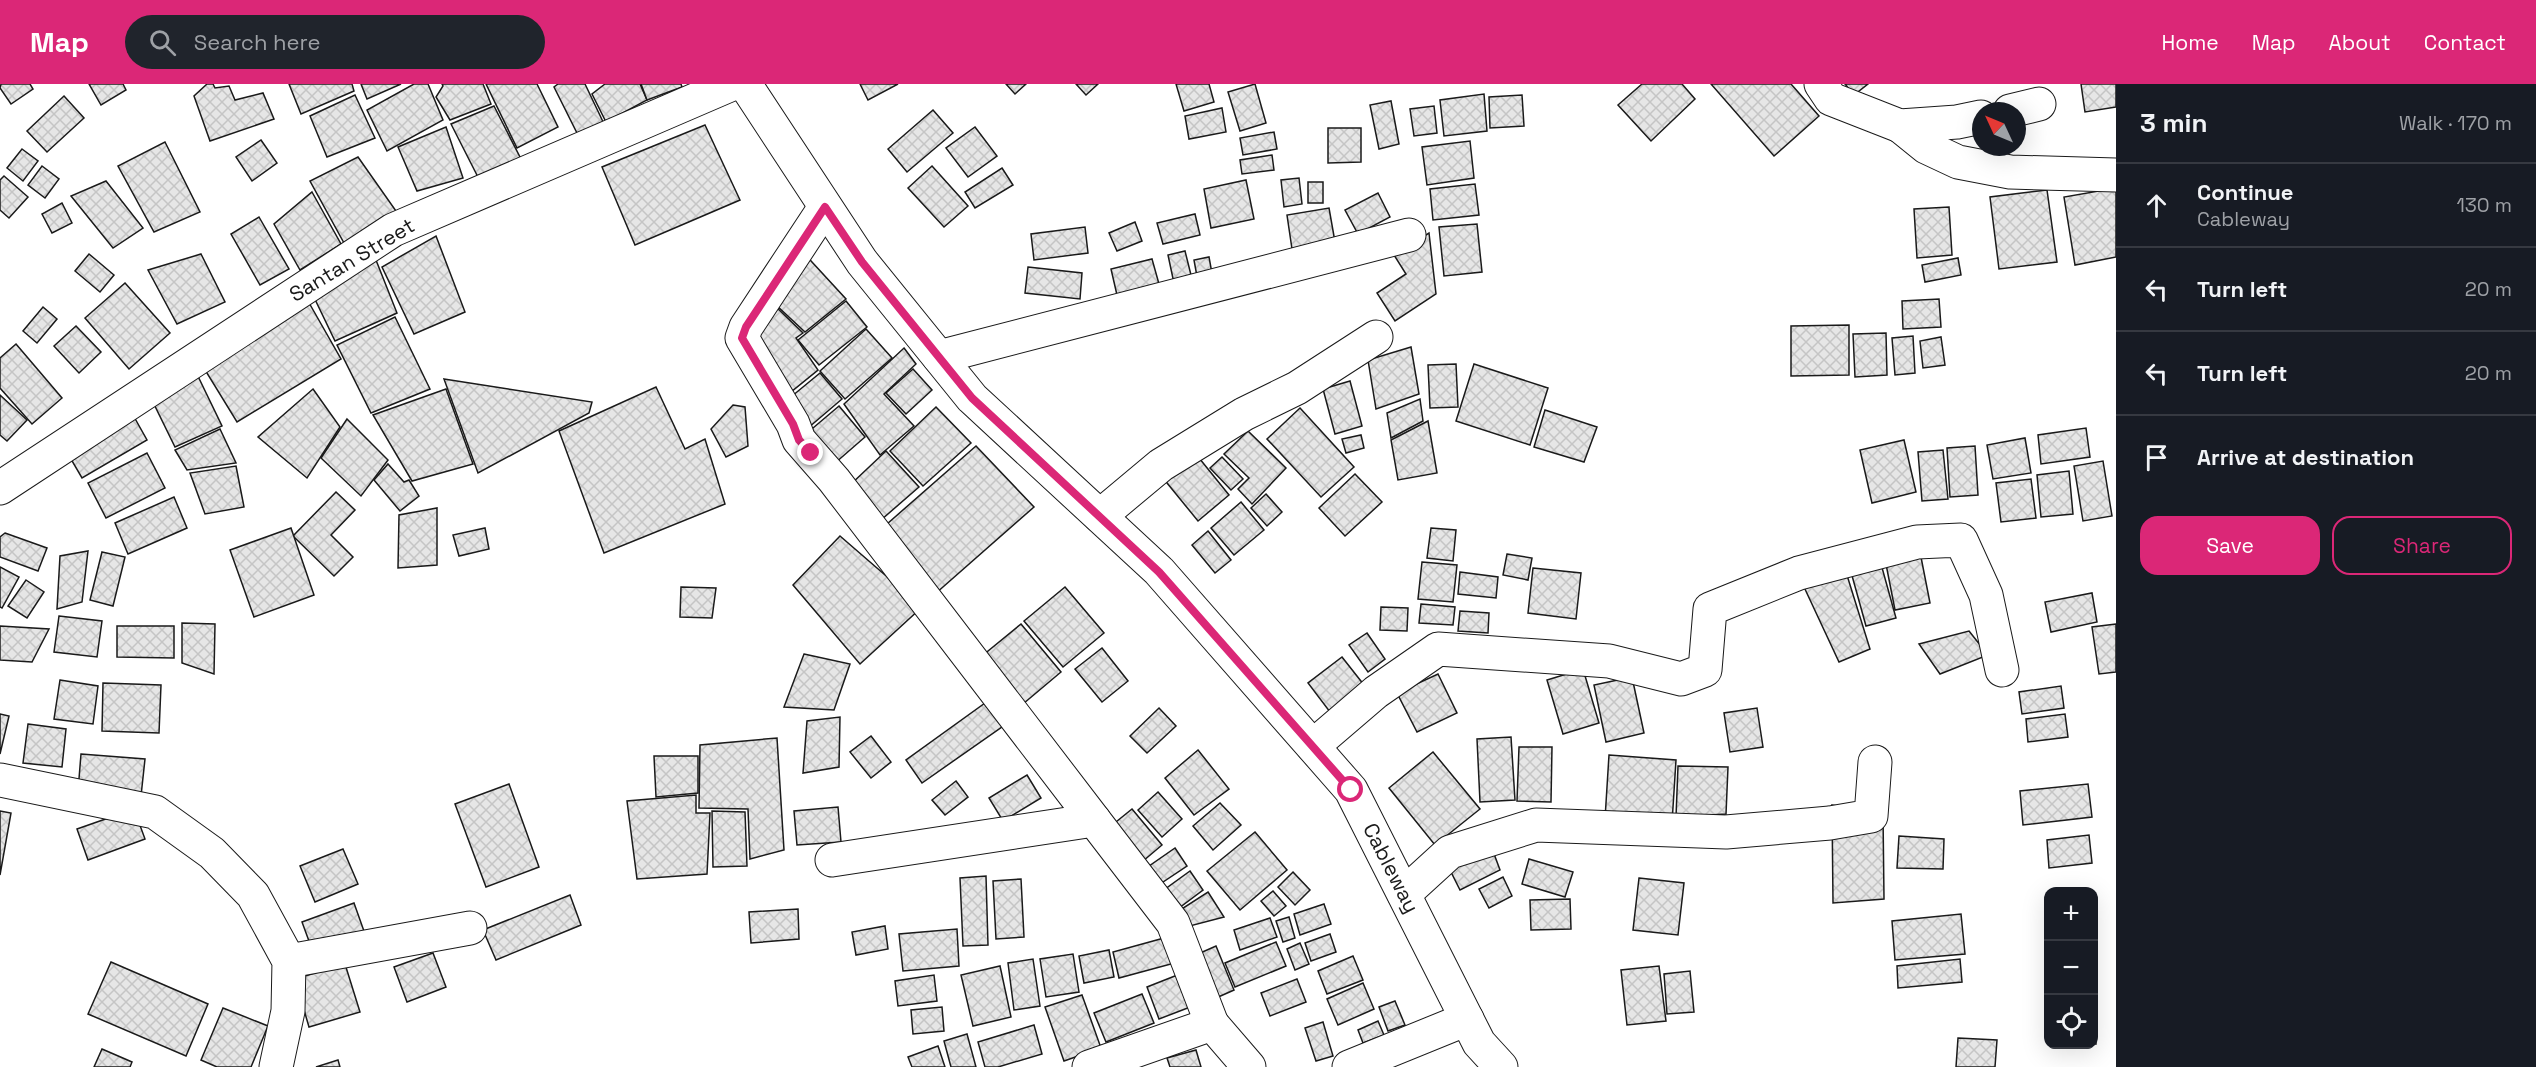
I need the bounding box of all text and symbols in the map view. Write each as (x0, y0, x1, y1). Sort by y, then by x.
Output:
search box (125, 15, 545, 69)
text: Map (30, 24, 89, 60)
icon: search (146, 26, 179, 59)
text: Search here (194, 28, 321, 56)
text: Home (2161, 29, 2219, 56)
text: Map (2252, 29, 2296, 56)
text: About (2329, 29, 2391, 56)
text: Contact (2424, 29, 2506, 56)
north arrow (1972, 102, 2026, 156)
text: 3 min (2140, 106, 2208, 140)
text: Walk · 170 m (2399, 110, 2512, 136)
text: Continue (2197, 178, 2293, 206)
icon: ahead (2140, 189, 2173, 222)
text: 130 m (2456, 192, 2512, 218)
text: Cableway (2197, 206, 2290, 232)
street label: Santan Street (284, 212, 419, 308)
icon: left (2140, 273, 2173, 306)
text: Turn left (2197, 275, 2287, 303)
text: 20 m (2465, 276, 2512, 302)
icon: left (2140, 357, 2173, 390)
text: Turn left (2197, 359, 2287, 387)
text: 20 m (2465, 360, 2512, 386)
route end (797, 439, 823, 465)
icon: arrive (2140, 441, 2173, 474)
text: Arrive at destination (2197, 443, 2414, 471)
button: Save (2140, 516, 2320, 575)
button: Share (2332, 516, 2512, 575)
route start (1337, 776, 1363, 802)
street label: Cableway (1357, 818, 1426, 917)
map controls (2044, 887, 2098, 1049)
button: + (2044, 887, 2098, 941)
button: − (2044, 941, 2098, 995)
button: locate (2044, 995, 2098, 1049)

